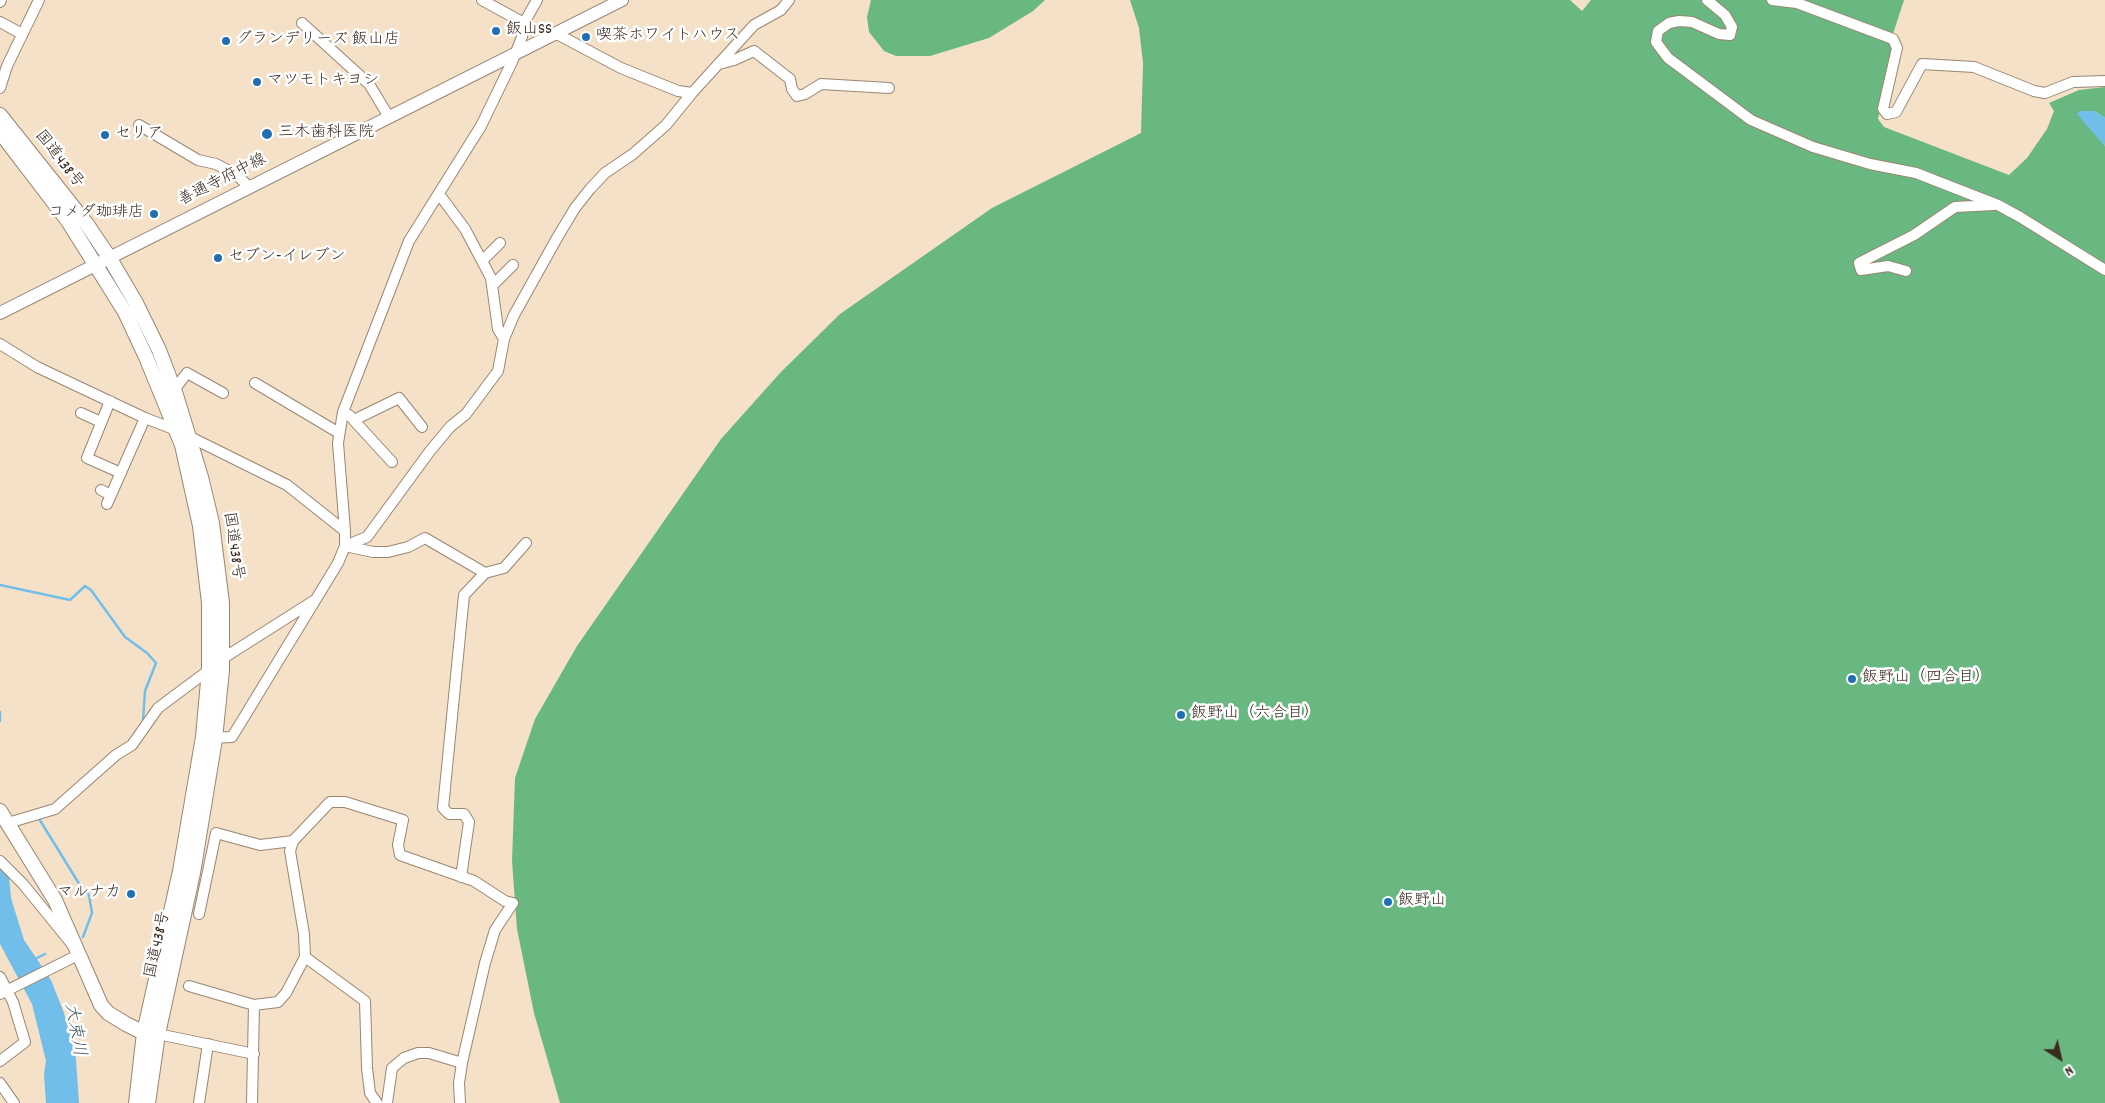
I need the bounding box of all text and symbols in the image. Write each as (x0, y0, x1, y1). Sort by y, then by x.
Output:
place label: 飯山SS (506, 21, 552, 41)
marker: 飯山SS (490, 25, 502, 37)
place label: 喫茶ホワイトハウス (596, 27, 740, 47)
place label: グランデリーズ 飯山店 (236, 31, 400, 51)
marker: 喫茶ホワイトハウス (580, 31, 592, 43)
marker: グランデリーズ 飯山店 (220, 35, 232, 47)
place label: マツモトキヨシ (267, 72, 379, 92)
marker: マツモトキヨシ (251, 76, 263, 88)
place label: 三木歯科医院 (278, 124, 374, 144)
place label: セリア (115, 125, 163, 145)
street label: 国道438号 (29, 127, 87, 193)
marker: 三木歯科医院 (260, 127, 274, 141)
marker: セリア (99, 129, 111, 141)
street label: 善通寺府中線 (176, 151, 270, 211)
place label: コメダ珈琲店 (48, 204, 144, 224)
marker: コメダ珈琲店 (148, 208, 160, 220)
place label: セブン-イレブン (228, 248, 345, 268)
marker: セブン-イレブン (212, 252, 224, 264)
street label: 国道438号 (218, 511, 246, 581)
place label: 飯野山（四合目） (1862, 669, 1990, 689)
marker: 飯野山（四合目） (1846, 673, 1858, 685)
place label: 飯野山（六合目） (1191, 705, 1319, 725)
marker: 飯野山（六合目） (1175, 709, 1187, 721)
place label: マルナカ (57, 884, 121, 904)
marker: マルナカ (125, 888, 137, 900)
place label: 飯野山 (1398, 892, 1446, 912)
marker: 飯野山 (1382, 896, 1394, 908)
street label: 国道438号 (143, 910, 175, 980)
water label: 大束川 (58, 1002, 88, 1058)
north arrow (2035, 1033, 2085, 1083)
text: N (2060, 1060, 2077, 1080)

